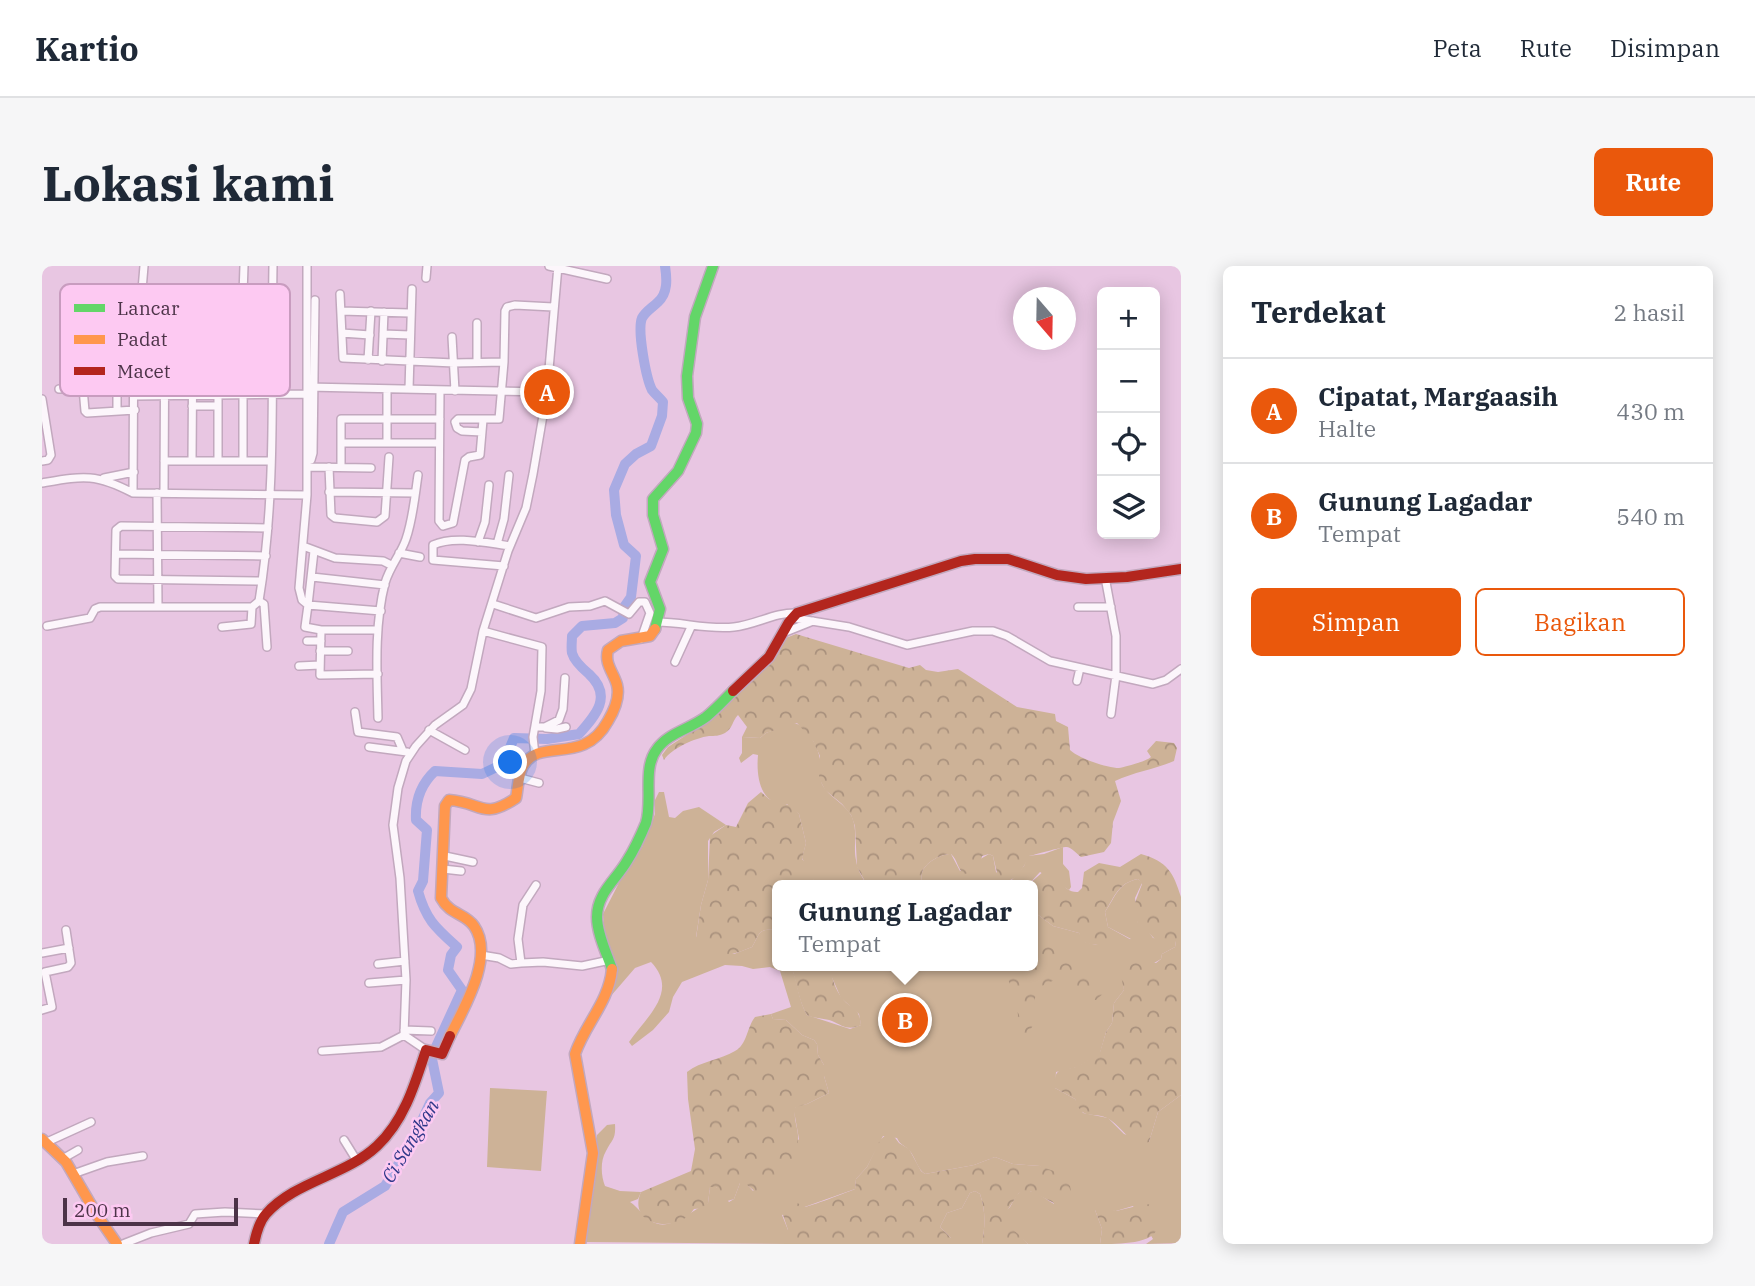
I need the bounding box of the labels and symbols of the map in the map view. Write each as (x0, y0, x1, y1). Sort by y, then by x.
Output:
legend (60, 284, 290, 396)
north arrow (1013, 287, 1076, 350)
text: Lancar (117, 296, 180, 320)
text: Padat (117, 327, 168, 351)
text: Macet (117, 359, 171, 383)
pin: A (524, 366, 570, 418)
your location (493, 745, 527, 779)
pin: B (882, 994, 928, 1046)
water label: Ci Sangkan (376, 1095, 444, 1187)
scale bar (63, 1195, 238, 1227)

